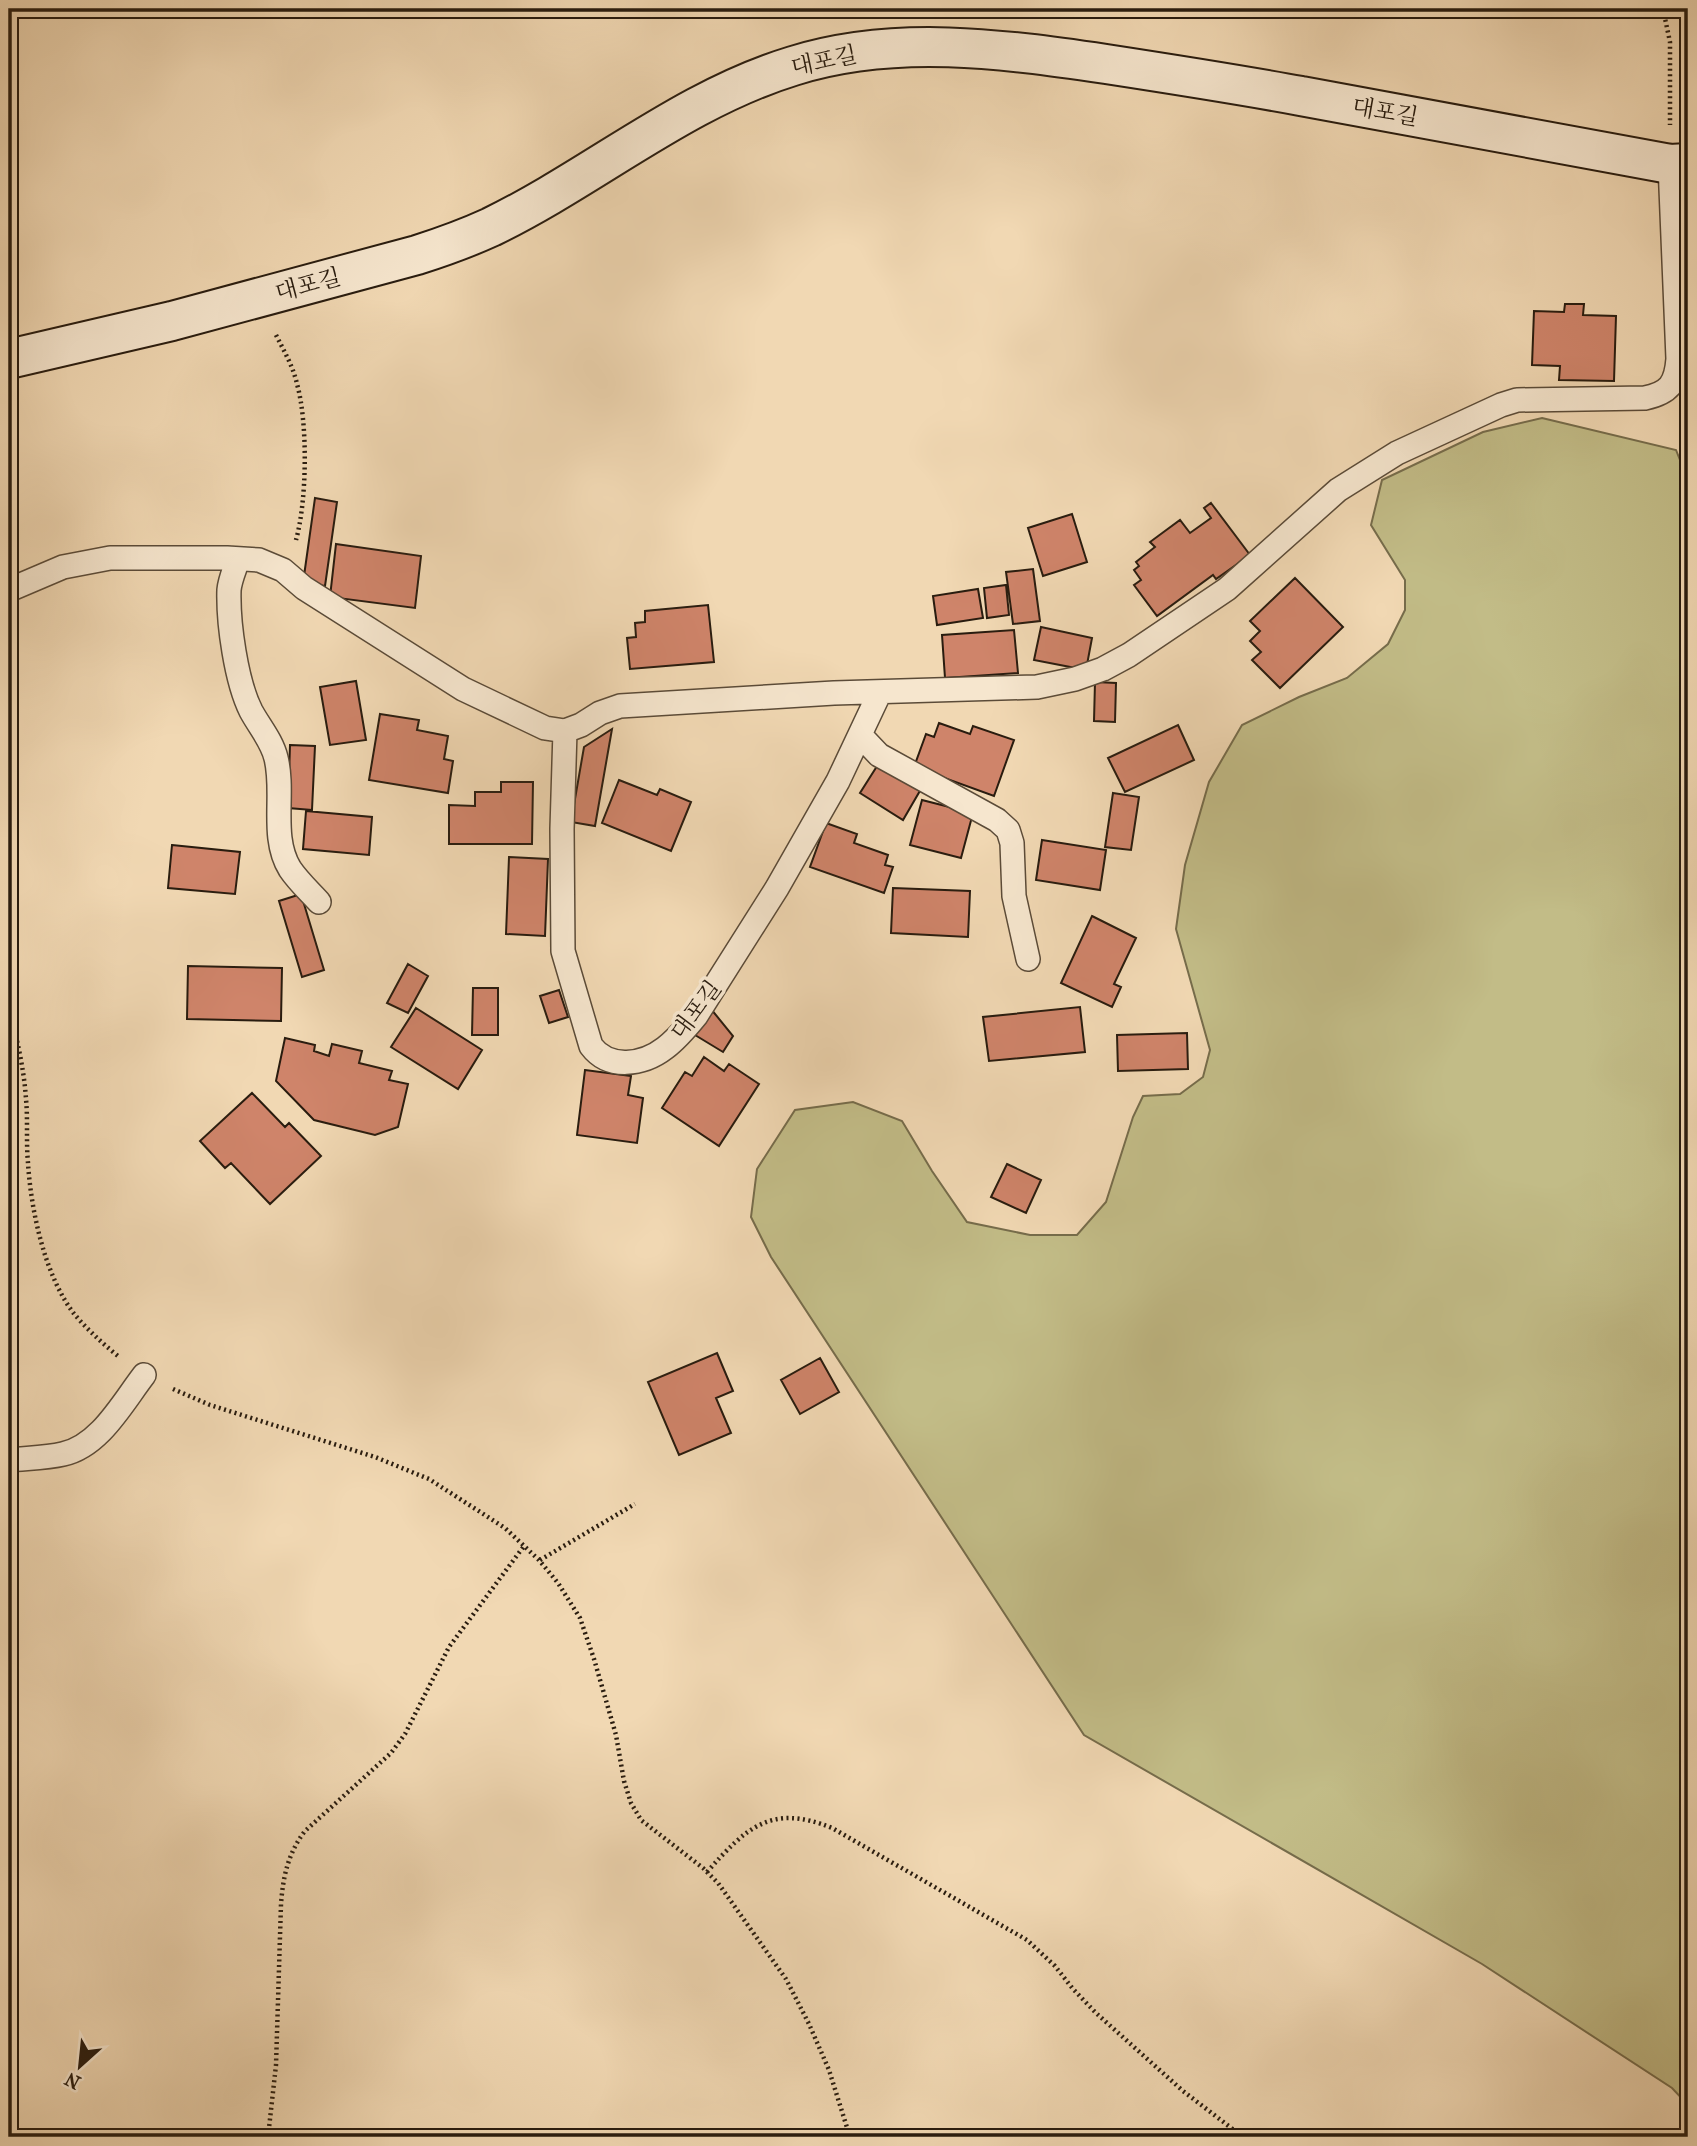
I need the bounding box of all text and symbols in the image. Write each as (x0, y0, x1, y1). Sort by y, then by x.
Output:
street label: 대포길 (789, 41, 859, 81)
street label: 대포길 (1350, 93, 1420, 131)
street label: 대포길 (272, 263, 344, 307)
street label: 대포길 (665, 975, 727, 1045)
north arrow (46, 2030, 116, 2100)
text: N (61, 2067, 84, 2093)

